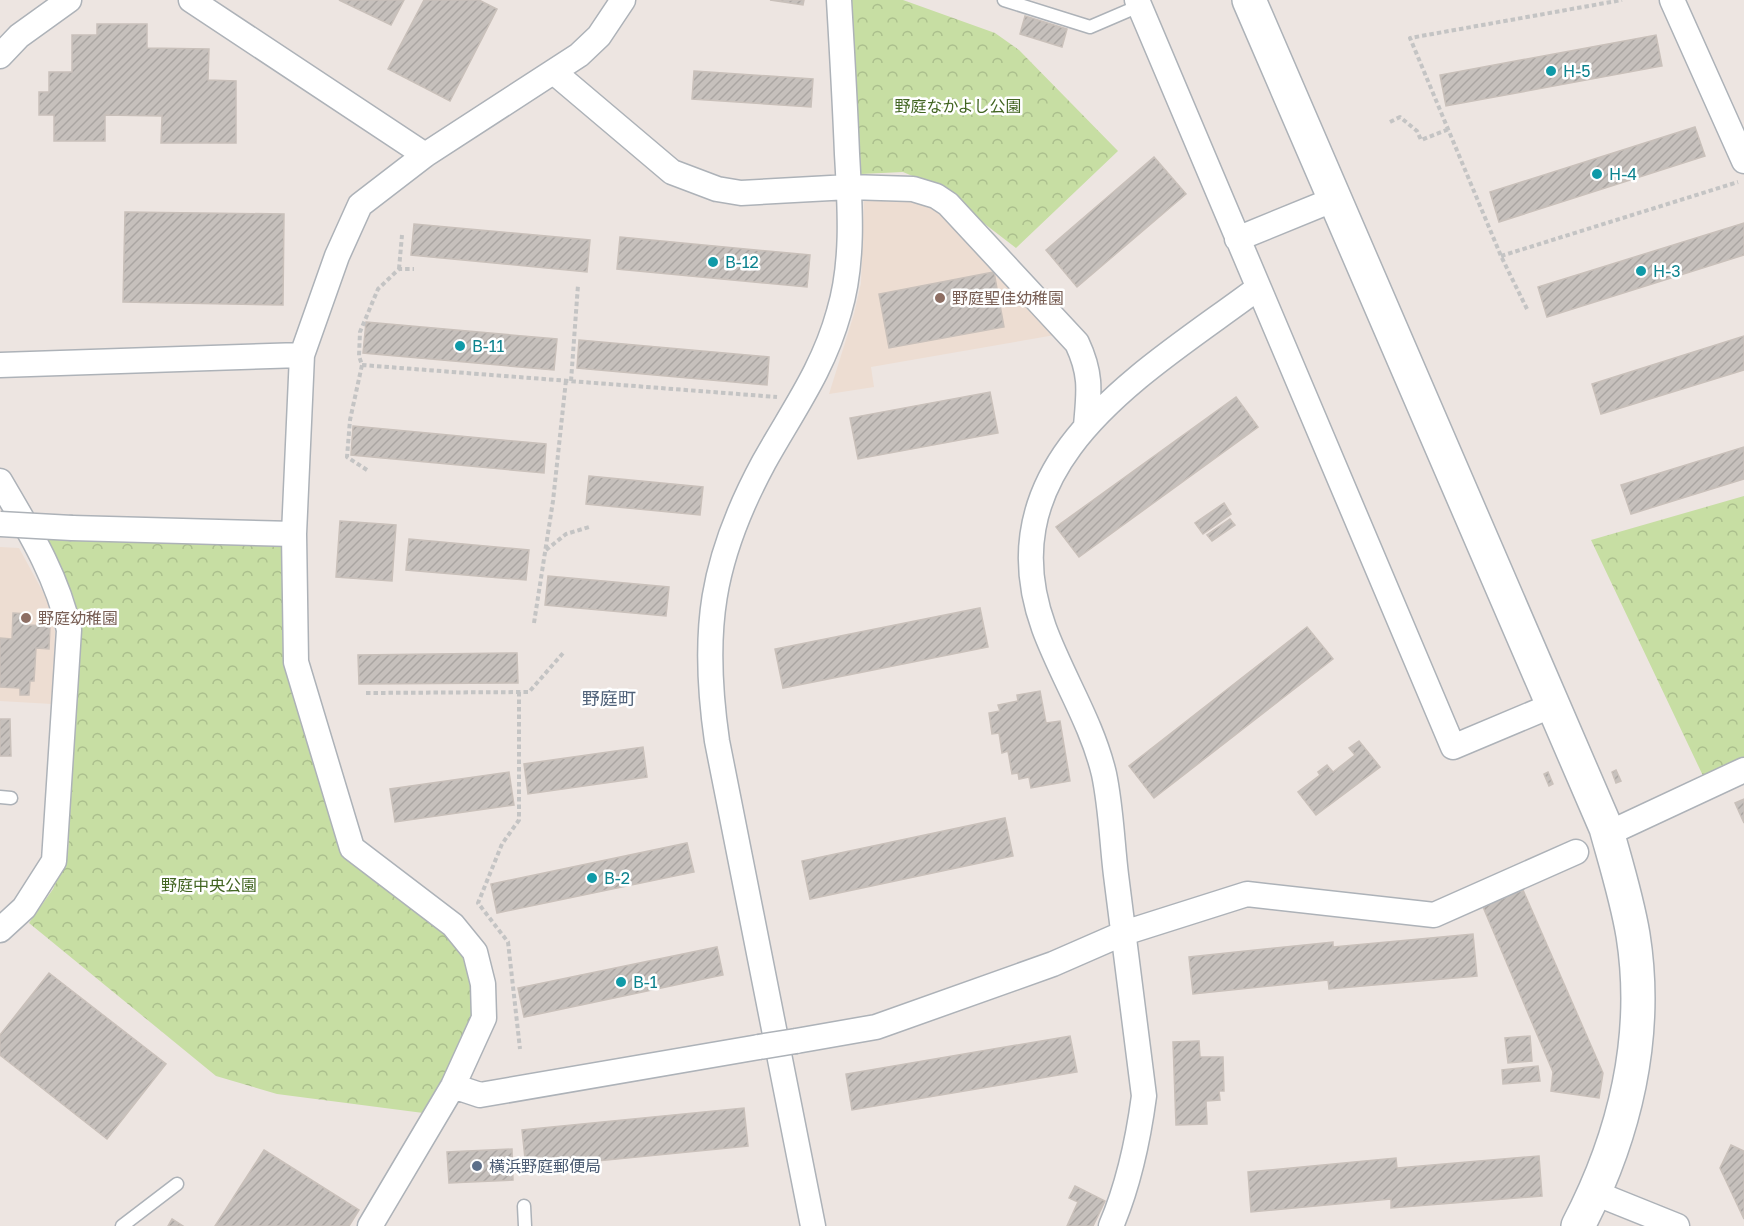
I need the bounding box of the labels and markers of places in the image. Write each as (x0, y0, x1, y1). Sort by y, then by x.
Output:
place label: H-5 (1563, 61, 1591, 81)
marker: H-5 (1544, 64, 1558, 78)
place label: H-4 (1609, 164, 1637, 184)
marker: H-4 (1590, 167, 1604, 181)
place label: B-12 (725, 252, 759, 272)
marker: B-12 (706, 255, 720, 269)
place label: H-3 (1653, 261, 1681, 281)
marker: H-3 (1634, 264, 1648, 278)
place label: 野庭聖佳幼稚園 (952, 288, 1064, 308)
marker: 野庭聖佳幼稚園 (933, 291, 947, 305)
place label: B-11 (472, 336, 505, 356)
marker: B-11 (453, 339, 467, 353)
place label: 野庭幼稚園 (38, 608, 118, 628)
marker: 野庭幼稚園 (19, 611, 33, 625)
place label: B-2 (604, 868, 630, 888)
marker: B-2 (585, 871, 599, 885)
place label: B-1 (633, 972, 658, 992)
marker: B-1 (614, 975, 628, 989)
place label: 横浜野庭郵便局 (489, 1156, 601, 1176)
marker: 横浜野庭郵便局 (470, 1159, 484, 1173)

